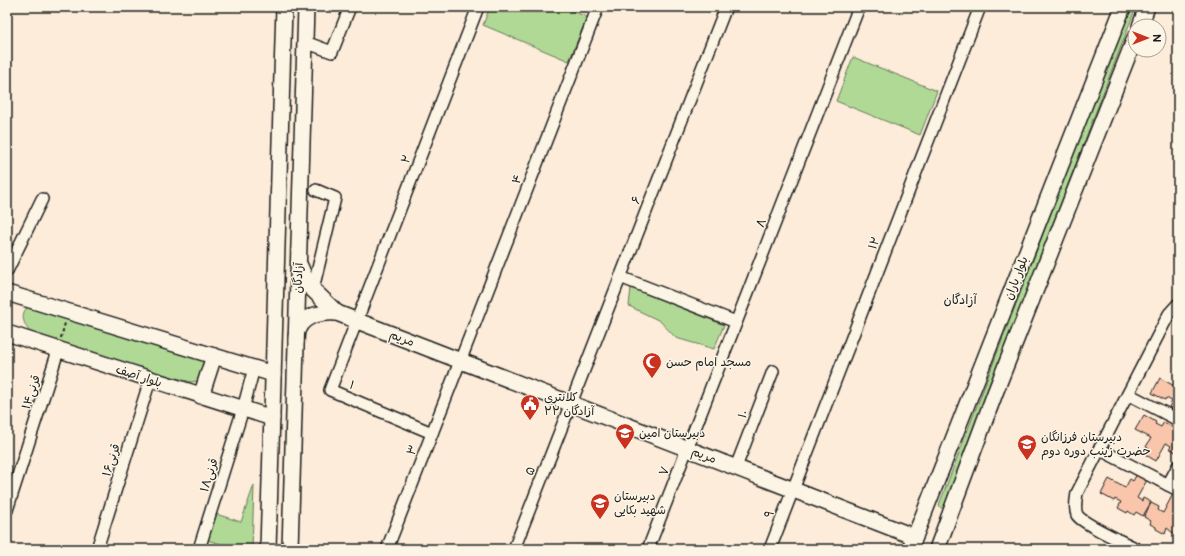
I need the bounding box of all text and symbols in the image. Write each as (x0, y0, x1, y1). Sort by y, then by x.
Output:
north arrow (1127, 18, 1167, 58)
text: N (1150, 34, 1163, 42)
street label: ۲ (398, 153, 415, 166)
street label: ۴ (509, 172, 526, 186)
street label: ۶ (628, 194, 645, 206)
street label: ۸ (753, 217, 770, 230)
street label: ۱۲ (865, 235, 884, 252)
street label: بلوار باران (1001, 254, 1032, 302)
street label: آزادگان (290, 261, 307, 294)
district label: آزادگان (943, 292, 977, 308)
street label: مریم (387, 327, 416, 351)
mosque icon: مسجد امام حسن (641, 351, 663, 379)
place label: مسجد امام حسن (666, 355, 751, 371)
street label: بلوار آصف (114, 362, 164, 391)
street label: قرنی۱۴ (19, 373, 44, 411)
street label: ۱ (347, 378, 357, 393)
place label: کلانتری ۲۲ آزادگان (544, 390, 595, 419)
public building icon: کلانتری ۲۲ آزادگان (519, 393, 541, 421)
street label: ۱۰ (735, 408, 752, 421)
school or university icon: دبیرستان امین (614, 422, 636, 450)
place label: دبیرستان امین (639, 426, 705, 441)
place label: دبیرستان فرزانگان حضرت زینب دوره دوم (1041, 430, 1151, 460)
school or university icon: دبیرستان فرزانگان حضرت زینب دوره دوم (1016, 433, 1038, 461)
street label: قرنی۱۶ (99, 442, 124, 478)
street label: ۳ (404, 443, 421, 457)
street label: مریم (689, 444, 718, 468)
street label: قرنی۱۸ (197, 456, 222, 494)
street label: ۵ (522, 465, 539, 478)
street label: ۷ (656, 465, 673, 478)
place label: دبیرستان شهید بکایی (614, 489, 666, 518)
school or university icon: دبیرستان شهید بکایی (589, 492, 611, 520)
street label: ۹ (761, 508, 778, 520)

